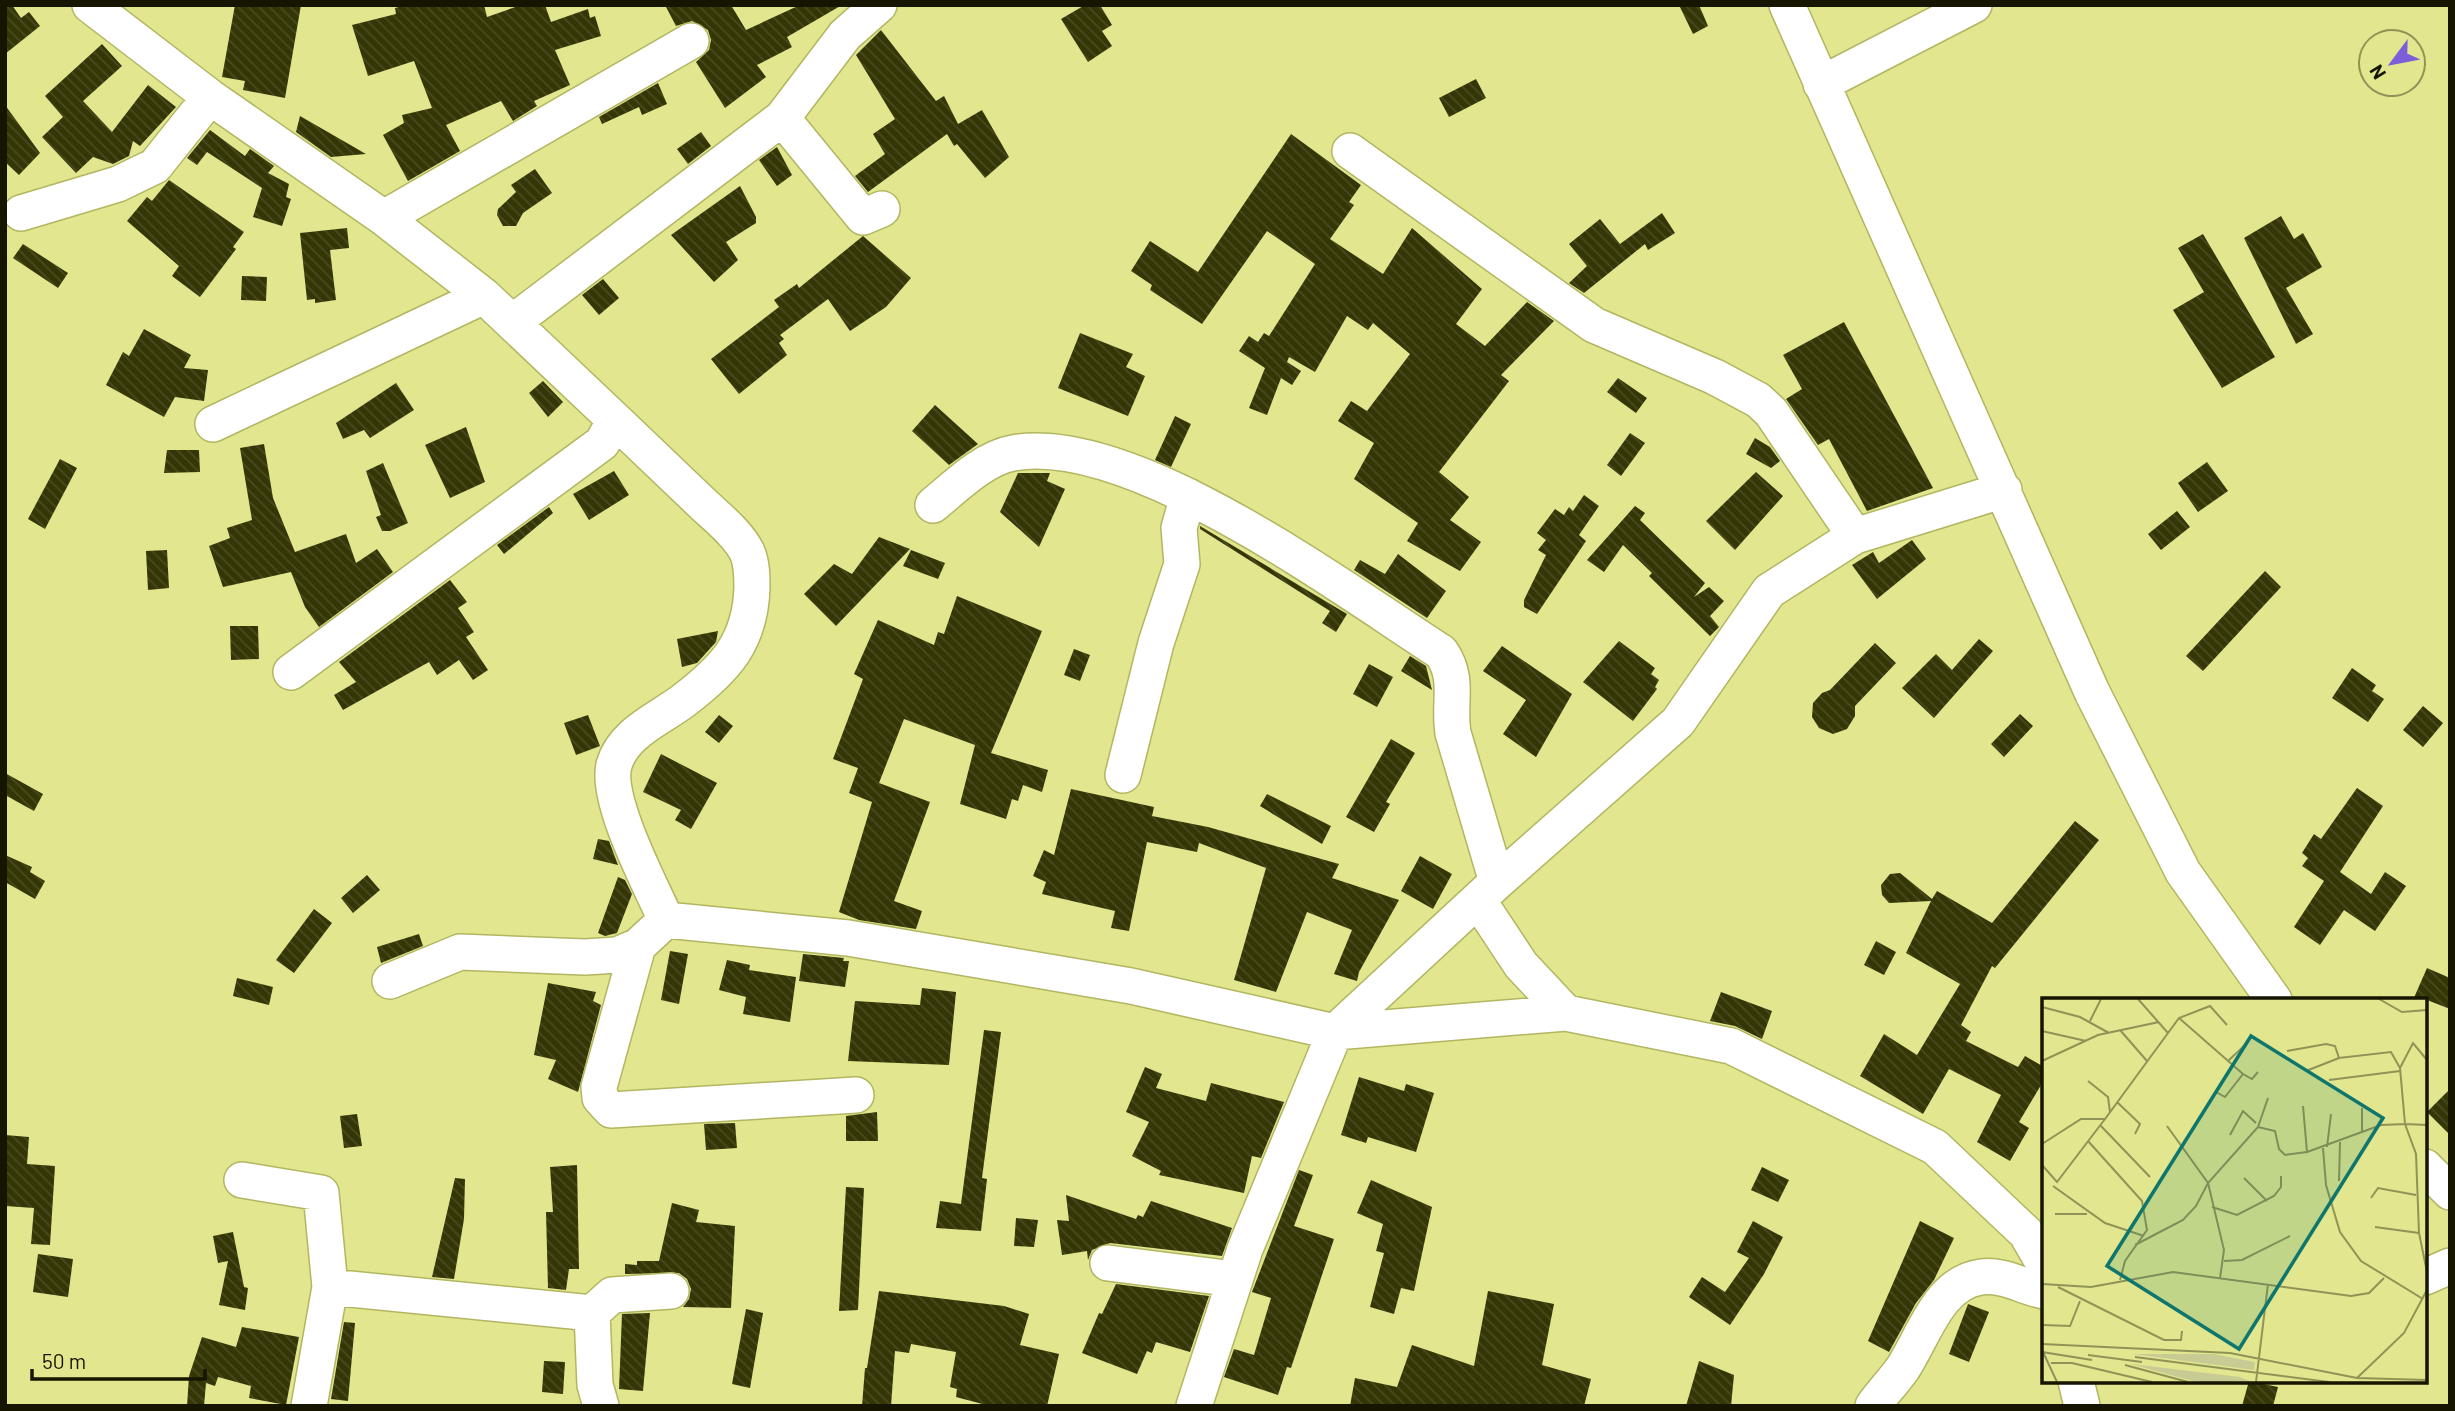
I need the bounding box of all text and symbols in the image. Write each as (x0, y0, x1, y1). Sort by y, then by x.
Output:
north arrow (2357, 28, 2427, 98)
text: N (2364, 61, 2390, 84)
inset map (2042, 998, 2427, 1383)
scale bar (32, 1338, 205, 1382)
text: 50 m (42, 1348, 86, 1373)

